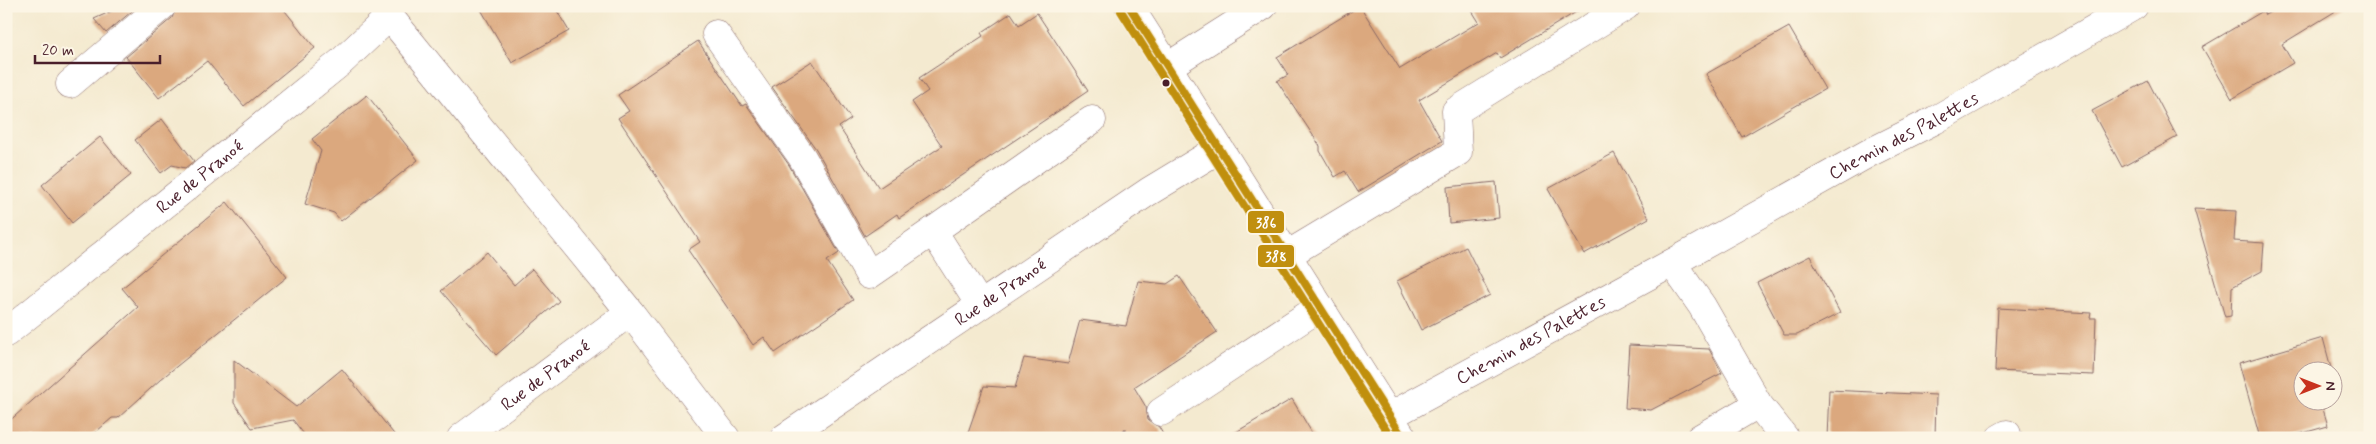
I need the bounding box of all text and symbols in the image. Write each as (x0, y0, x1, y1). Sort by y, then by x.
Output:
scale bar (35, 32, 160, 64)
text: 20 m (42, 41, 74, 61)
unlabelled marker (1161, 78, 1171, 88)
street label: Chemin des Palettes (1825, 87, 1983, 186)
street label: Rue de Pranoé (152, 135, 249, 220)
line badge: 386 (1247, 210, 1285, 234)
text: 386 (1256, 214, 1277, 232)
line badge: 388 (1257, 244, 1295, 268)
text: 388 (1265, 248, 1287, 266)
street label: Rue de Pranoé (950, 253, 1051, 332)
street label: Chemin des Palettes (1452, 290, 1610, 391)
street label: Rue de Pranoé (496, 335, 595, 417)
north arrow (2294, 362, 2344, 412)
text: N (2321, 381, 2339, 391)

